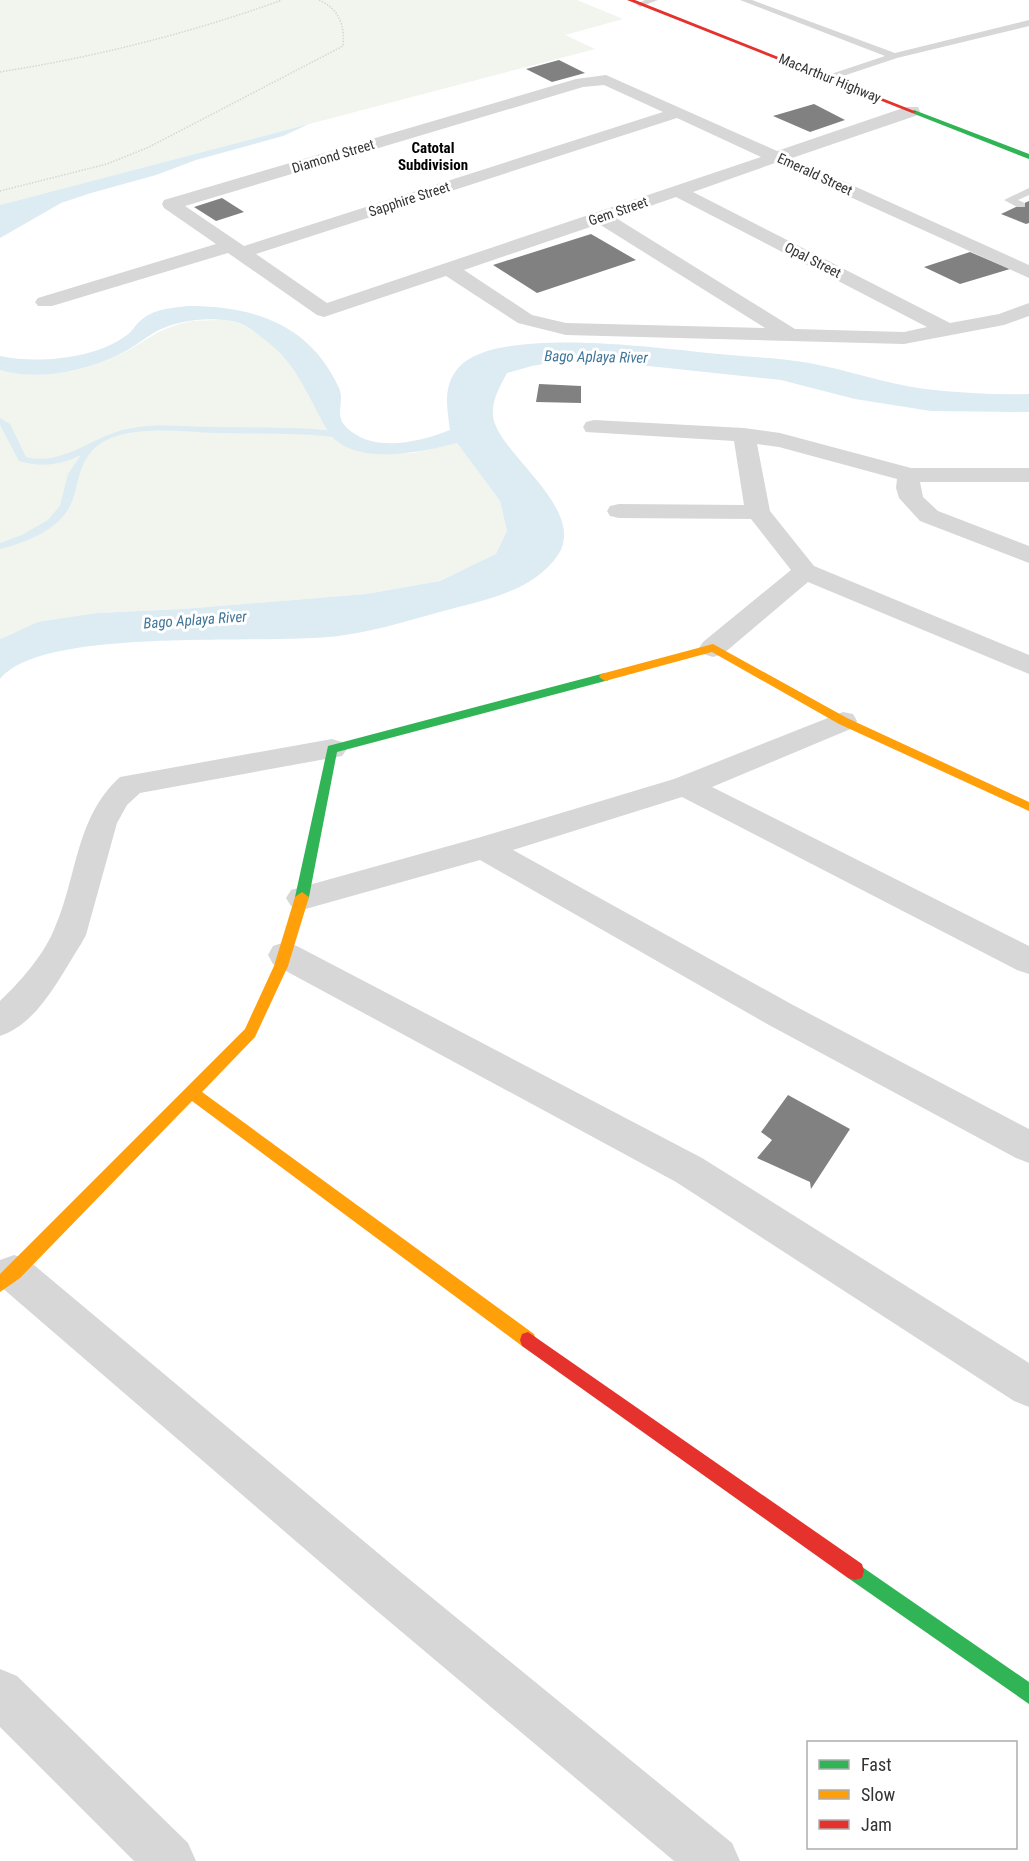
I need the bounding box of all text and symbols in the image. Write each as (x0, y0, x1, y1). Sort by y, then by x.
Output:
street label: MacArthur Highway (777, 50, 884, 106)
street label: Diamond Street (290, 136, 376, 176)
district label: Catotal Subdivision (398, 139, 468, 174)
street label: Emerald Street (775, 150, 855, 198)
street label: Sapphire Street (366, 178, 452, 220)
street label: Gem Street (586, 193, 650, 229)
street label: Opal Street (782, 239, 844, 281)
water label: Bago Aplaya River (544, 347, 648, 367)
water label: Bago Aplaya River (143, 607, 248, 633)
legend (807, 1741, 1017, 1849)
text: Fast (861, 1754, 892, 1775)
text: Slow (861, 1784, 896, 1805)
text: Jam (861, 1814, 892, 1835)

